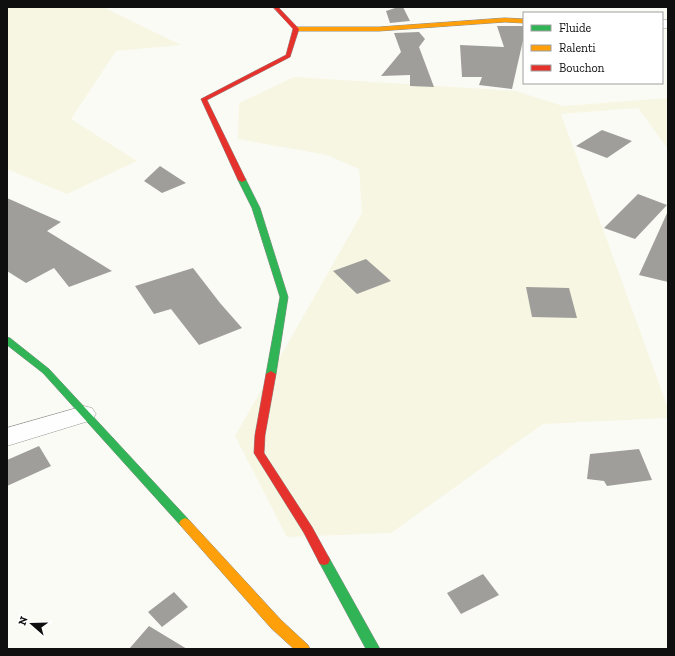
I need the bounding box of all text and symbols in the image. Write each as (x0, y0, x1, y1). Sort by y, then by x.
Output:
legend (523, 12, 663, 84)
text: Fluide (559, 21, 592, 35)
text: Ralenti (559, 41, 596, 55)
text: Bouchon (559, 61, 605, 75)
north arrow (12, 604, 52, 644)
text: N (16, 614, 31, 627)

